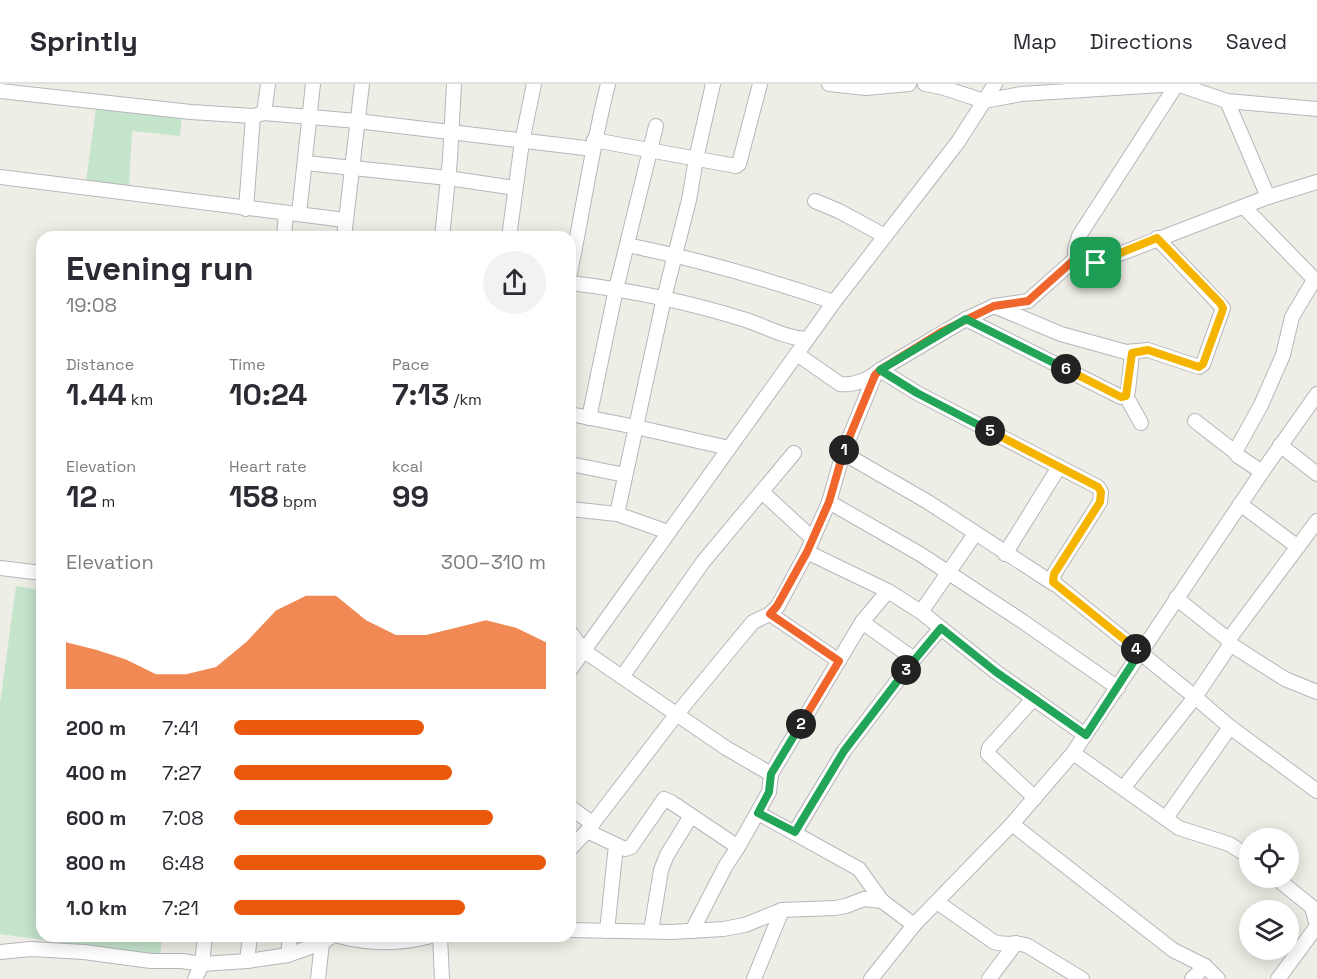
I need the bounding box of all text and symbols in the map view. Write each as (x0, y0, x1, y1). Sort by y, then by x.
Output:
text: Sprintly (30, 23, 138, 59)
text: Map (1013, 28, 1057, 55)
text: Directions (1090, 28, 1193, 55)
text: Saved (1226, 28, 1287, 55)
pin (1070, 237, 1121, 288)
icon: arrive (1079, 246, 1112, 279)
text: Evening run (66, 248, 254, 290)
button: share (483, 251, 546, 314)
text: 19:08 (66, 292, 117, 318)
text: Distance (66, 354, 134, 375)
text: Time (229, 354, 265, 375)
text: Pace (392, 354, 429, 375)
pin: 6 (1051, 354, 1081, 384)
text: 6 (1061, 358, 1071, 379)
text: 1.44 (66, 375, 127, 414)
text: 10:24 (229, 375, 307, 414)
text: 7:13 (392, 375, 449, 414)
text: km (127, 389, 153, 410)
text: /km (449, 389, 482, 410)
pin: 5 (975, 416, 1005, 446)
text: 5 (985, 420, 995, 441)
pin: 1 (829, 435, 859, 465)
text: 1 (840, 439, 848, 460)
text: Elevation (66, 456, 136, 477)
text: Heart rate (229, 456, 307, 477)
text: kcal (392, 456, 423, 477)
text: 12 (66, 477, 97, 516)
text: 158 (229, 477, 279, 516)
text: 99 (392, 477, 429, 516)
text: m (97, 491, 115, 512)
text: bpm (279, 491, 317, 512)
text: Elevation (66, 549, 154, 575)
text: 300–310 m (441, 549, 546, 575)
pin: 4 (1121, 634, 1151, 664)
text: 4 (1131, 638, 1141, 659)
pin: 3 (891, 655, 921, 685)
text: 3 (901, 659, 911, 680)
pin: 2 (786, 709, 816, 739)
text: 2 (796, 713, 806, 734)
text: 200 m (66, 715, 126, 741)
text: 7:41 (162, 715, 199, 741)
text: 400 m (66, 760, 127, 786)
text: 7:27 (162, 760, 202, 786)
text: 600 m (66, 805, 126, 831)
text: 7:08 (162, 805, 204, 831)
map controls (1239, 828, 1299, 960)
button: locate (1239, 828, 1299, 888)
text: 800 m (66, 850, 126, 876)
text: 6:48 (162, 850, 204, 876)
text: 1.0 km (66, 895, 127, 921)
text: 7:21 (162, 895, 199, 921)
button: layers (1239, 900, 1299, 960)

